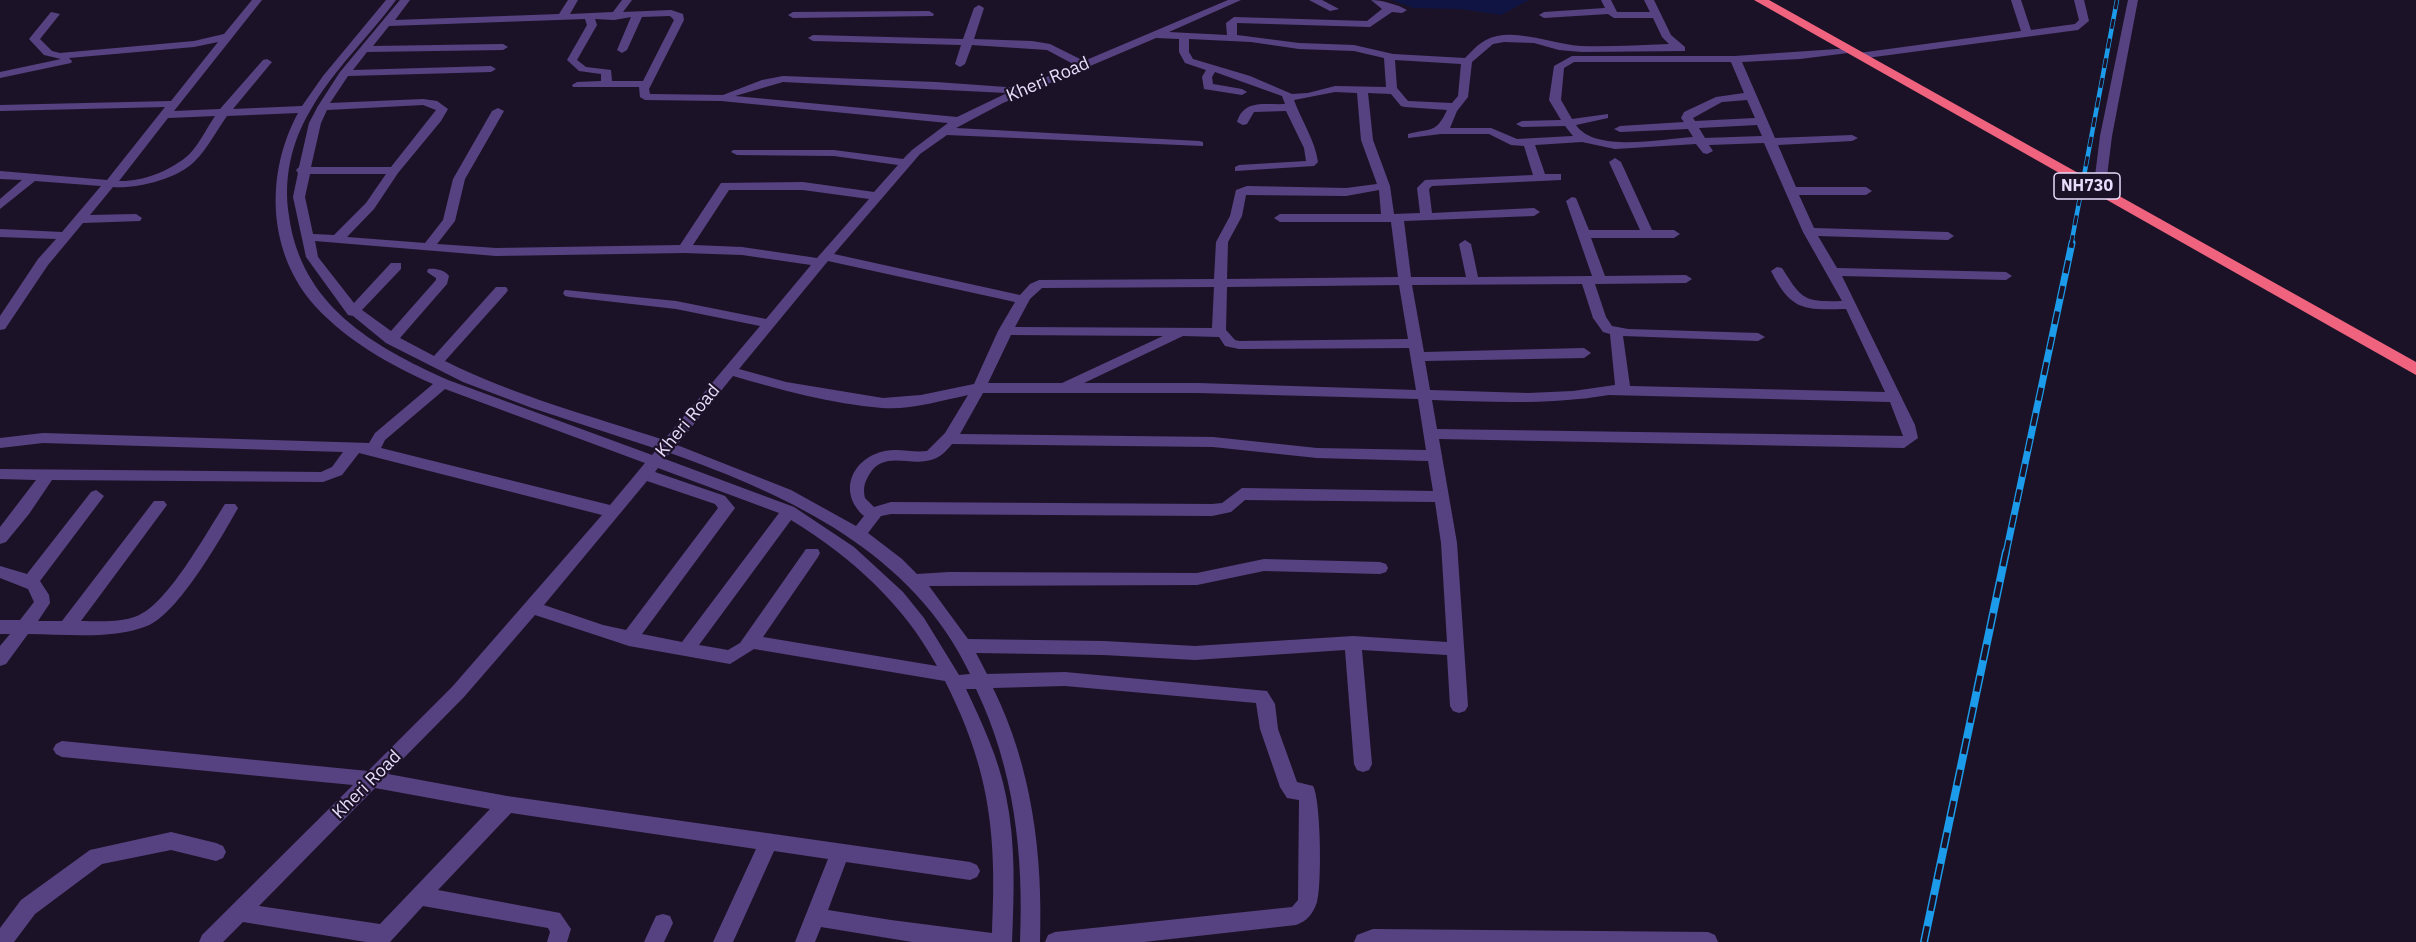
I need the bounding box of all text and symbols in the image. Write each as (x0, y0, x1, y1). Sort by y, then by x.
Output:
street label: Kheri Road (1003, 53, 1093, 107)
road number: NH730 (2054, 173, 2120, 199)
street label: Kheri Road (651, 380, 725, 462)
street label: Kheri Road (328, 746, 406, 824)

